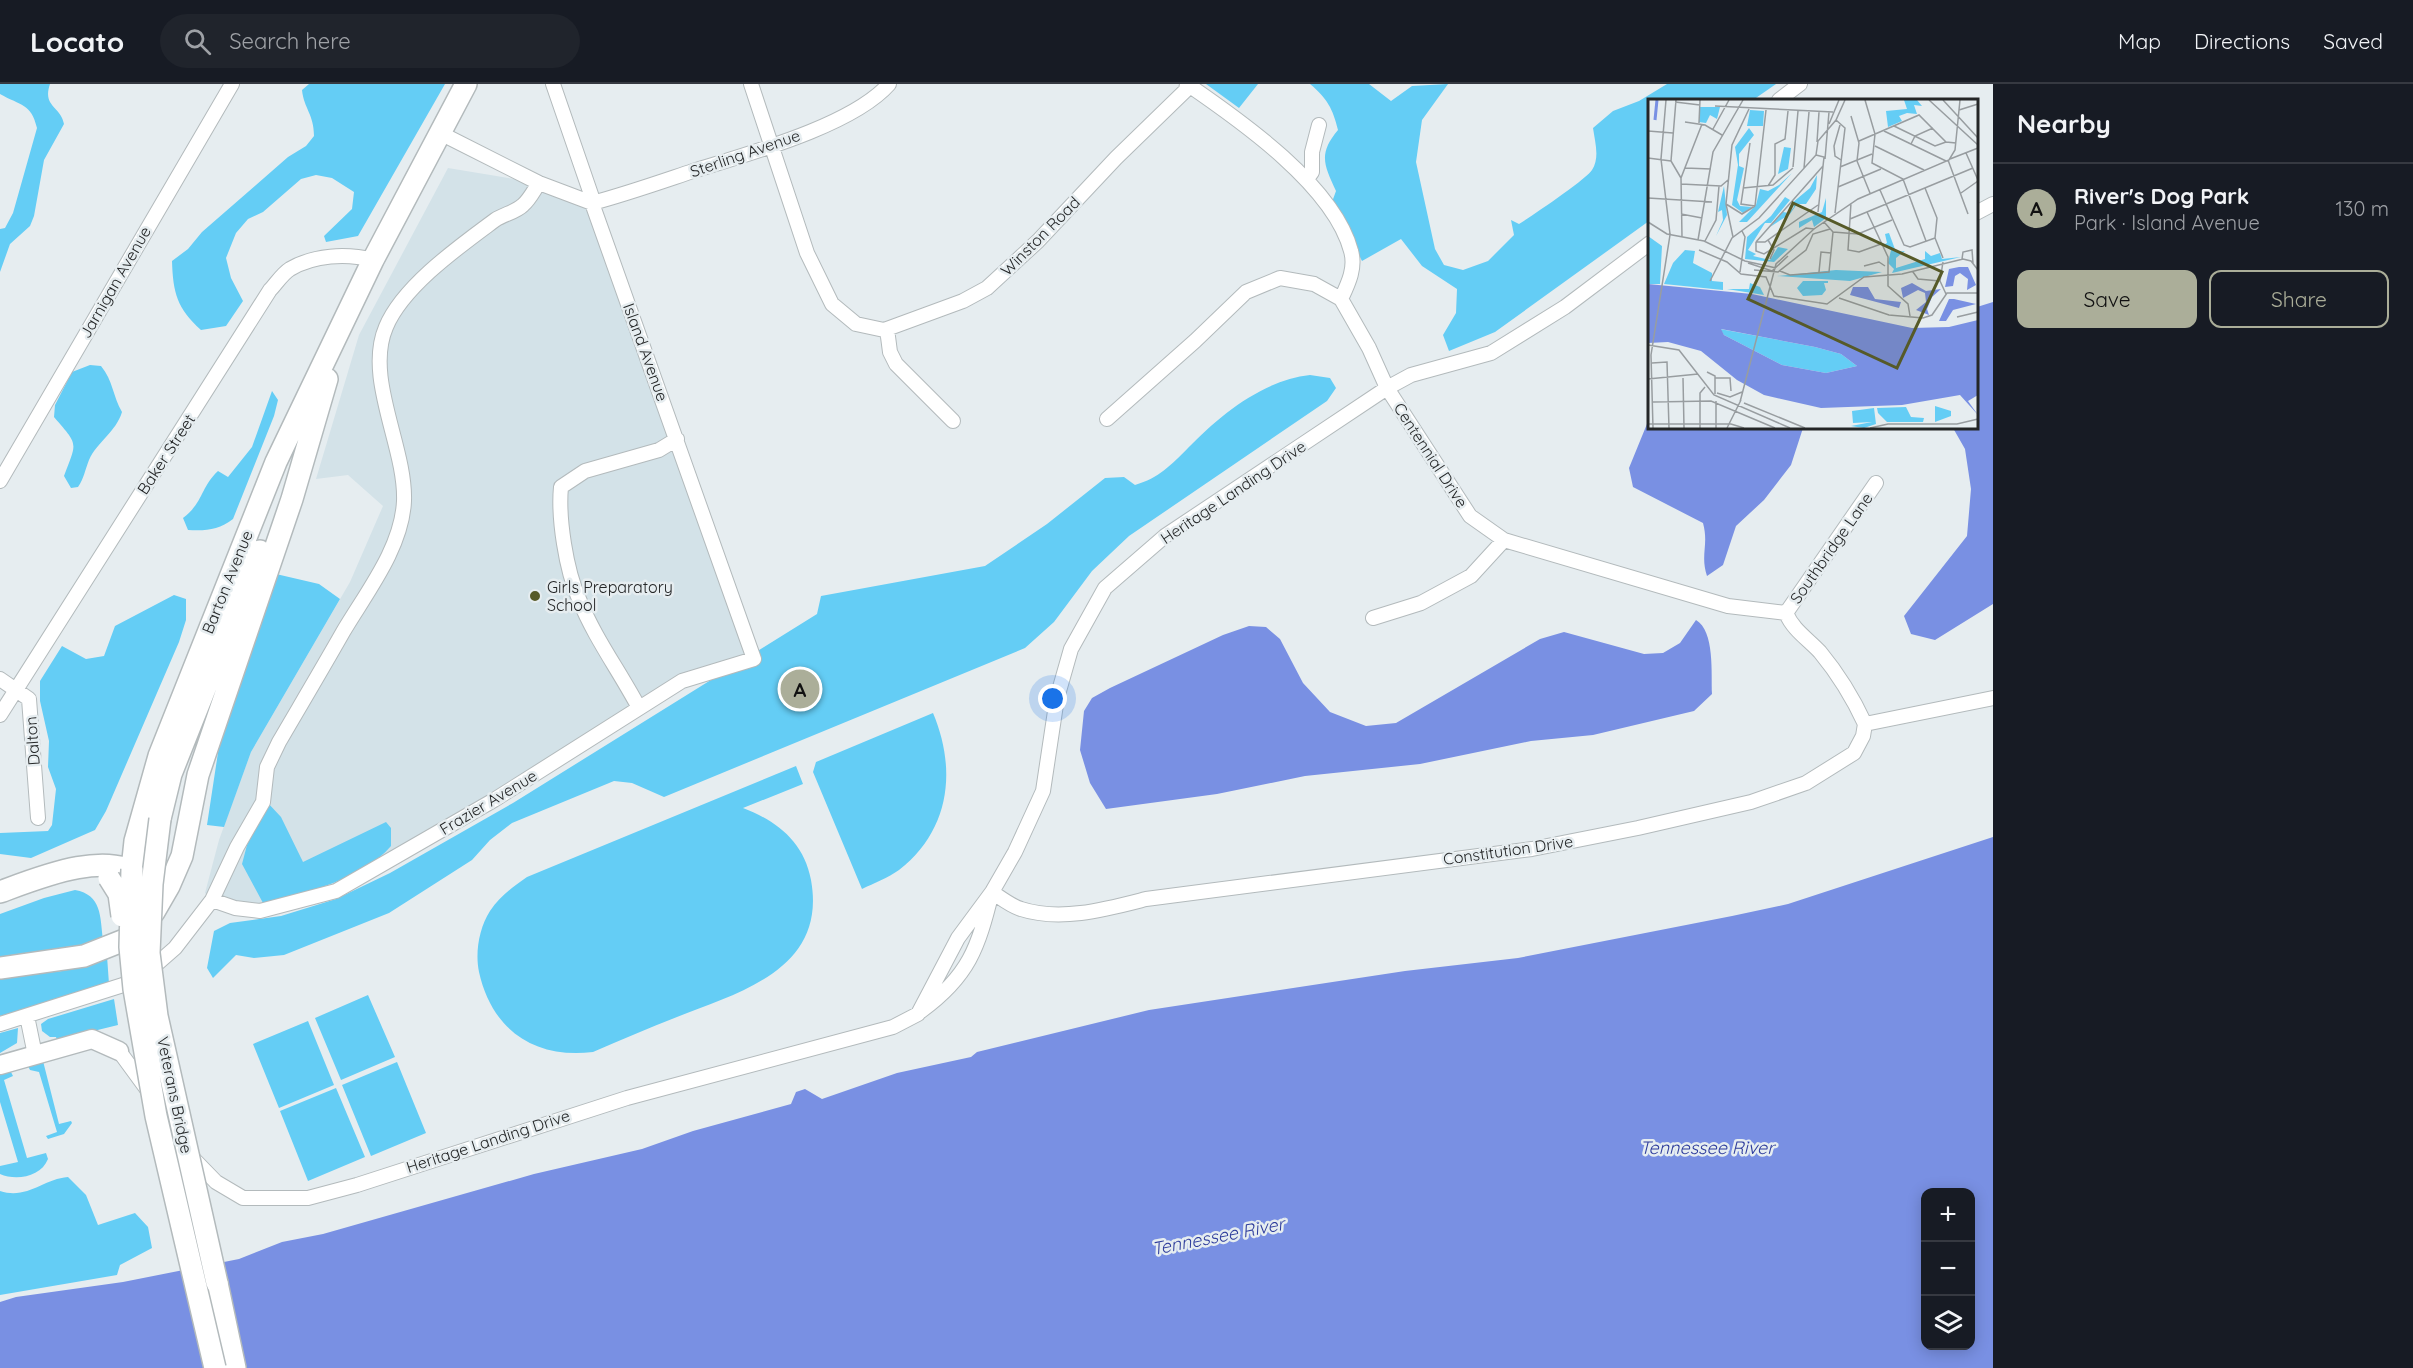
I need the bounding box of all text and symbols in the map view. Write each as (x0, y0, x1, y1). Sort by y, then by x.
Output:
search box (160, 14, 580, 68)
text: Locato (30, 24, 124, 59)
icon: search (181, 25, 214, 58)
text: Search here (229, 27, 351, 55)
text: Map (2118, 28, 2161, 54)
text: Directions (2194, 28, 2290, 54)
text: Saved (2323, 28, 2383, 54)
inset map (1648, 99, 1978, 429)
text: Nearby (2017, 107, 2111, 140)
street label: Sterling Avenue (687, 125, 803, 181)
text: River's Dog Park (2074, 182, 2249, 210)
street label: Winston Road (996, 192, 1084, 280)
text: A (2030, 196, 2043, 221)
text: 130 m (2336, 196, 2389, 221)
text: Park · Island Avenue (2074, 210, 2260, 235)
street label: Jarnigan Avenue (75, 223, 155, 341)
button: Save (2017, 270, 2197, 328)
button: Share (2209, 270, 2389, 328)
street label: Island Avenue (619, 300, 673, 404)
street label: Centennial Drive (1390, 399, 1472, 511)
street label: Baker Street (133, 410, 199, 498)
street label: Heritage Landing Drive (1157, 436, 1309, 548)
street label: Southbridge Lane (1785, 489, 1877, 607)
street label: Barton Avenue (197, 527, 257, 637)
place label: Girls Preparatory School (547, 577, 673, 615)
marker: Girls Preparatory School (528, 589, 542, 603)
pin: A (780, 666, 820, 712)
your location (1038, 684, 1067, 713)
street label: Dalton (20, 716, 44, 766)
street label: Frazier Avenue (436, 765, 540, 839)
street label: Constitution Drive (1442, 831, 1574, 869)
street label: Veterans Bridge (153, 1035, 197, 1155)
street label: Heritage Landing Drive (404, 1105, 572, 1177)
water label: Tennessee River (1640, 1136, 1776, 1159)
map controls (1921, 1188, 1975, 1350)
button: + (1921, 1188, 1975, 1242)
water label: Tennessee River (1150, 1211, 1288, 1260)
button: − (1921, 1242, 1975, 1296)
button: layers (1921, 1296, 1975, 1350)

